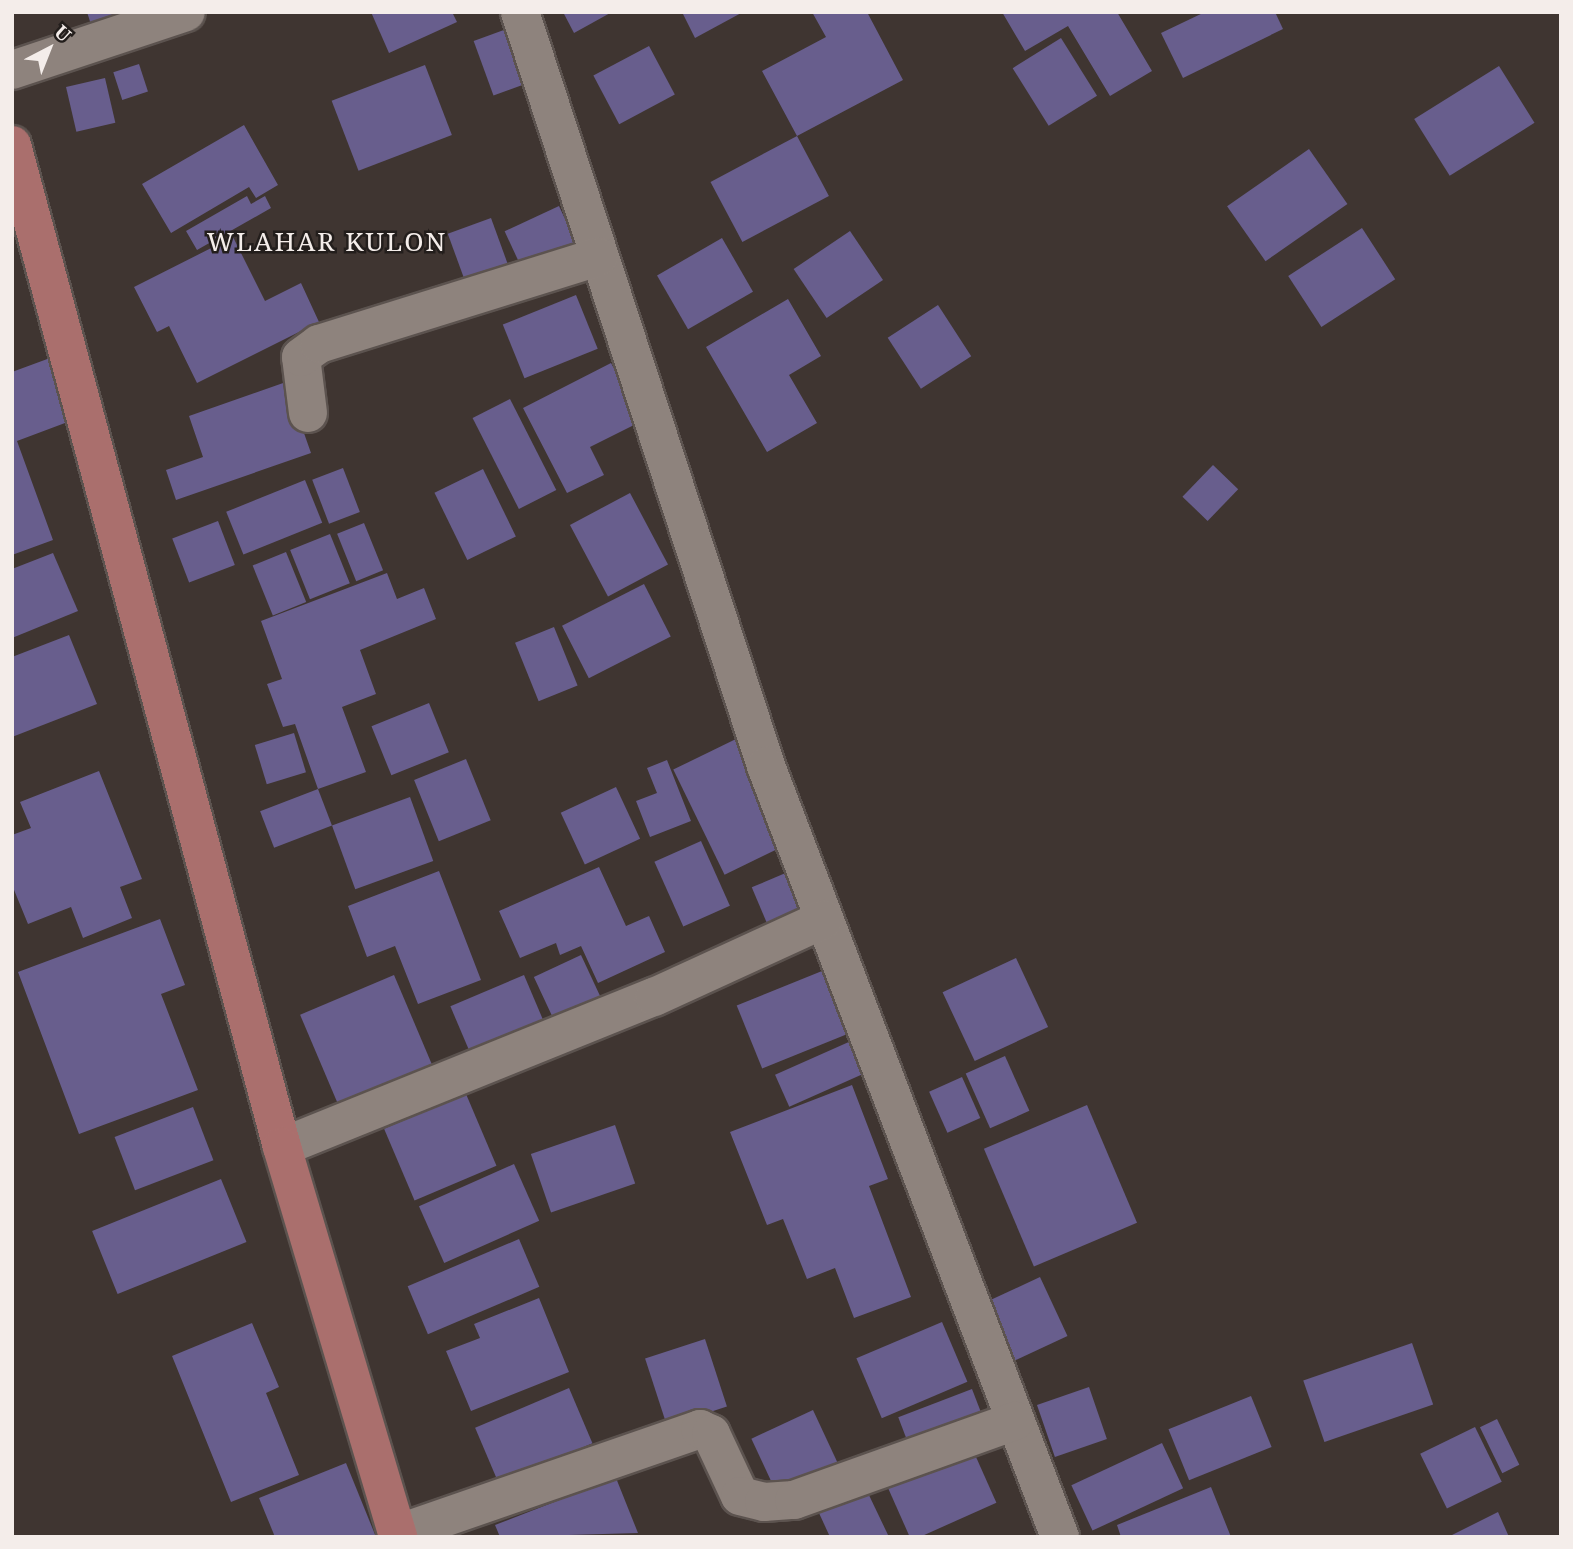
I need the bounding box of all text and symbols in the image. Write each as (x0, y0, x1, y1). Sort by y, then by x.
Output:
north arrow (14, 14, 84, 84)
text: U (49, 19, 77, 48)
district label: WLAHAR KULON (208, 226, 446, 258)

